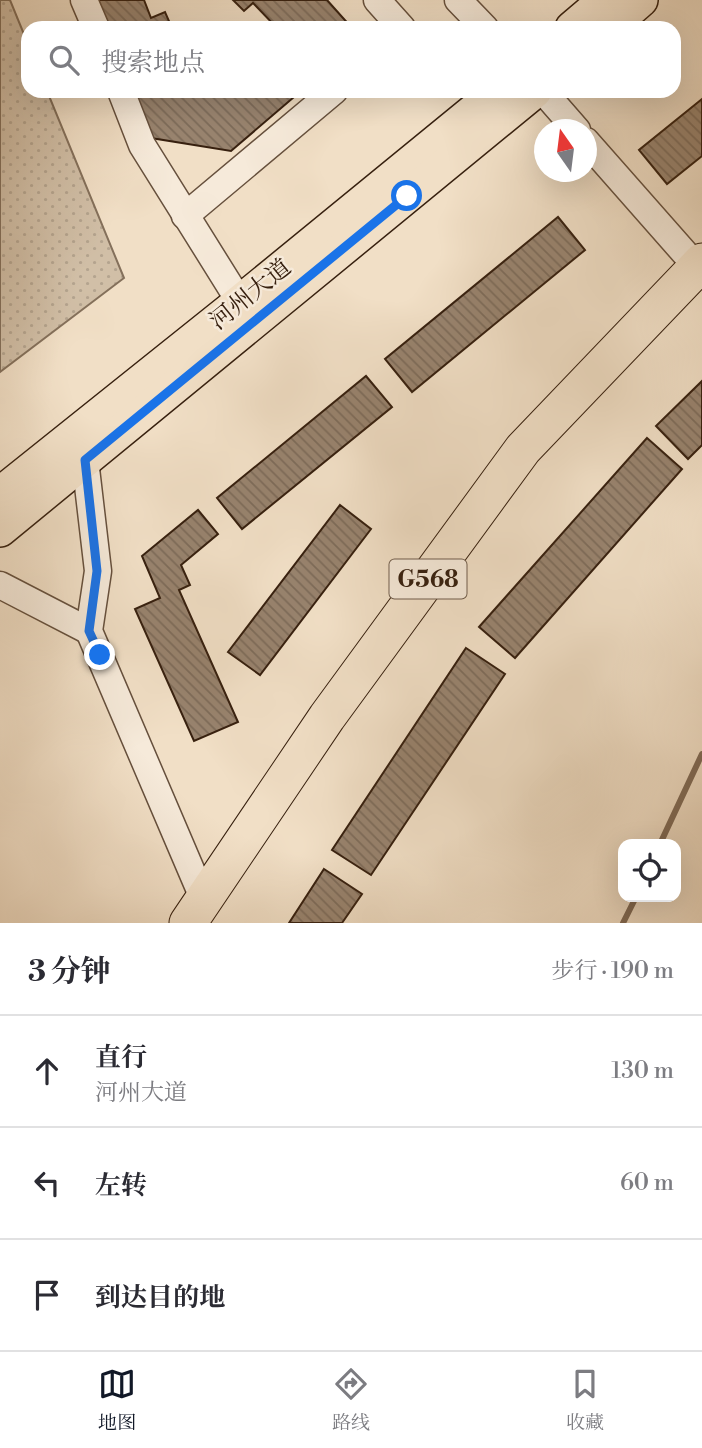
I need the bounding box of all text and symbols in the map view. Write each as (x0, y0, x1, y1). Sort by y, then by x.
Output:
search box (21, 21, 681, 98)
icon: search (45, 41, 83, 79)
text: 搜索地点 (101, 47, 205, 79)
north arrow (534, 119, 597, 182)
route start (391, 180, 422, 211)
street label: 河州大道 (204, 253, 297, 337)
road number: G568 (390, 559, 466, 598)
route end (84, 639, 115, 670)
map controls (618, 839, 681, 902)
button: locate (618, 839, 681, 902)
text: 3 分钟 (28, 953, 111, 991)
text: 步行 · 190 m (552, 957, 674, 985)
text: 直行 (95, 1042, 147, 1074)
icon: ahead (28, 1052, 66, 1090)
text: 130 m (611, 1057, 674, 1085)
text: 河州大道 (95, 1079, 187, 1107)
icon: left (28, 1164, 66, 1202)
text: 60 m (620, 1169, 674, 1197)
text: 左转 (95, 1170, 147, 1202)
icon: arrive (28, 1276, 66, 1314)
text: 到达目的地 (95, 1282, 225, 1314)
tab: 地图 (98, 1365, 136, 1435)
tab: 路线 (332, 1365, 370, 1435)
tab: 收藏 (566, 1365, 604, 1435)

